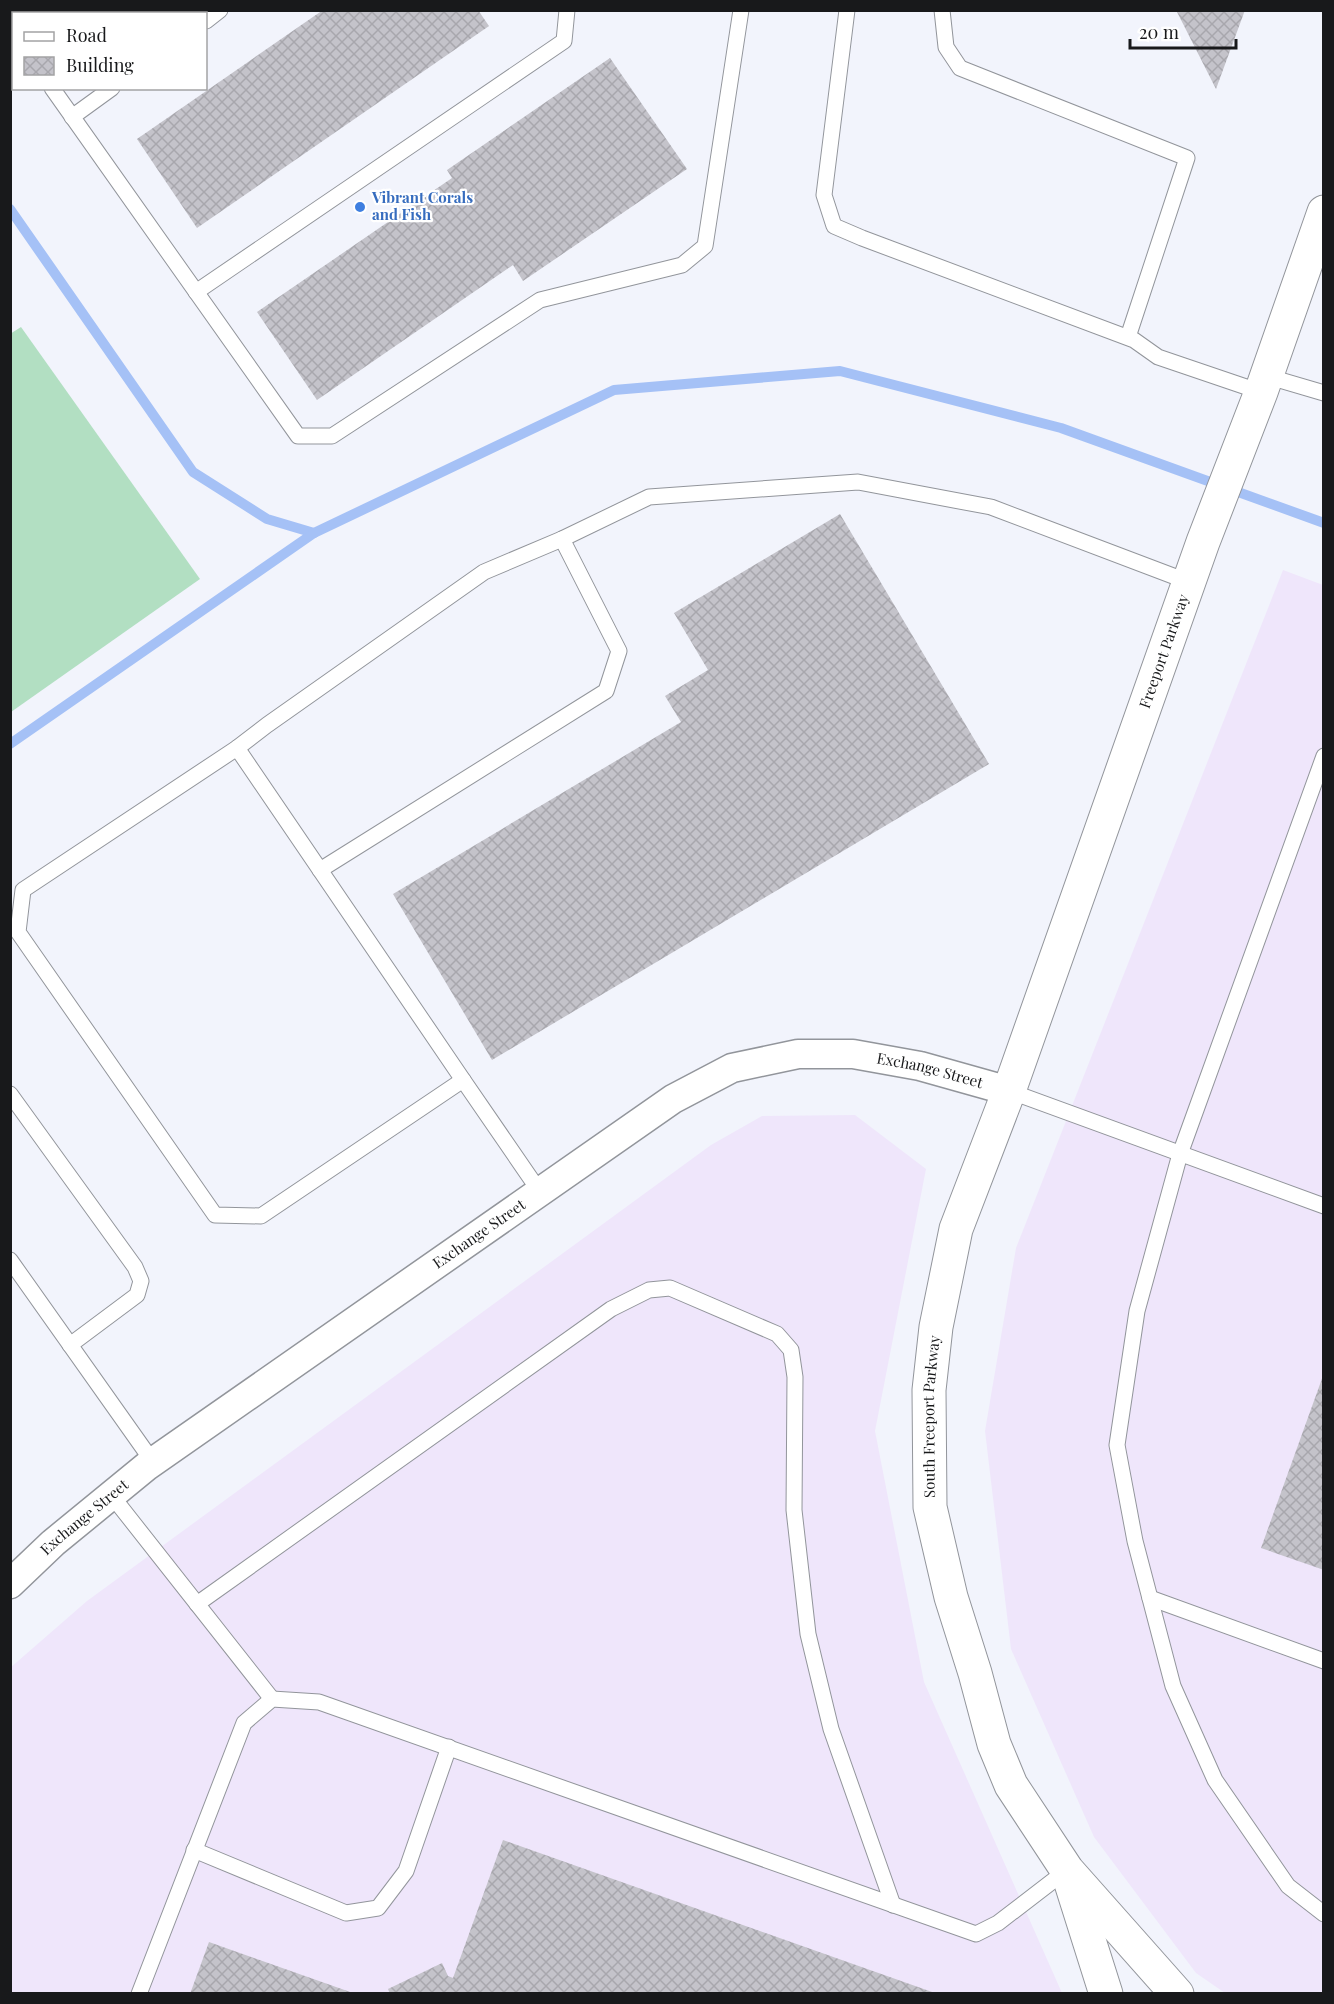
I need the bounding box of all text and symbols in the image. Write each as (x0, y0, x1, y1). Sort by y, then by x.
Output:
legend (12, 12, 207, 90)
scale bar (1130, 12, 1236, 50)
text: 20 m (1139, 20, 1179, 44)
text: Road (66, 23, 107, 47)
text: Building (66, 53, 134, 77)
place label: Vibrant Corals and Fish (371, 187, 473, 224)
marker: Vibrant Corals and Fish (353, 200, 367, 214)
street label: Freeport Parkway (1134, 591, 1193, 711)
street label: Exchange Street (875, 1047, 986, 1092)
street label: Exchange Street (428, 1194, 529, 1273)
street label: South Freeport Parkway (918, 1334, 944, 1498)
street label: Exchange Street (36, 1474, 133, 1559)

